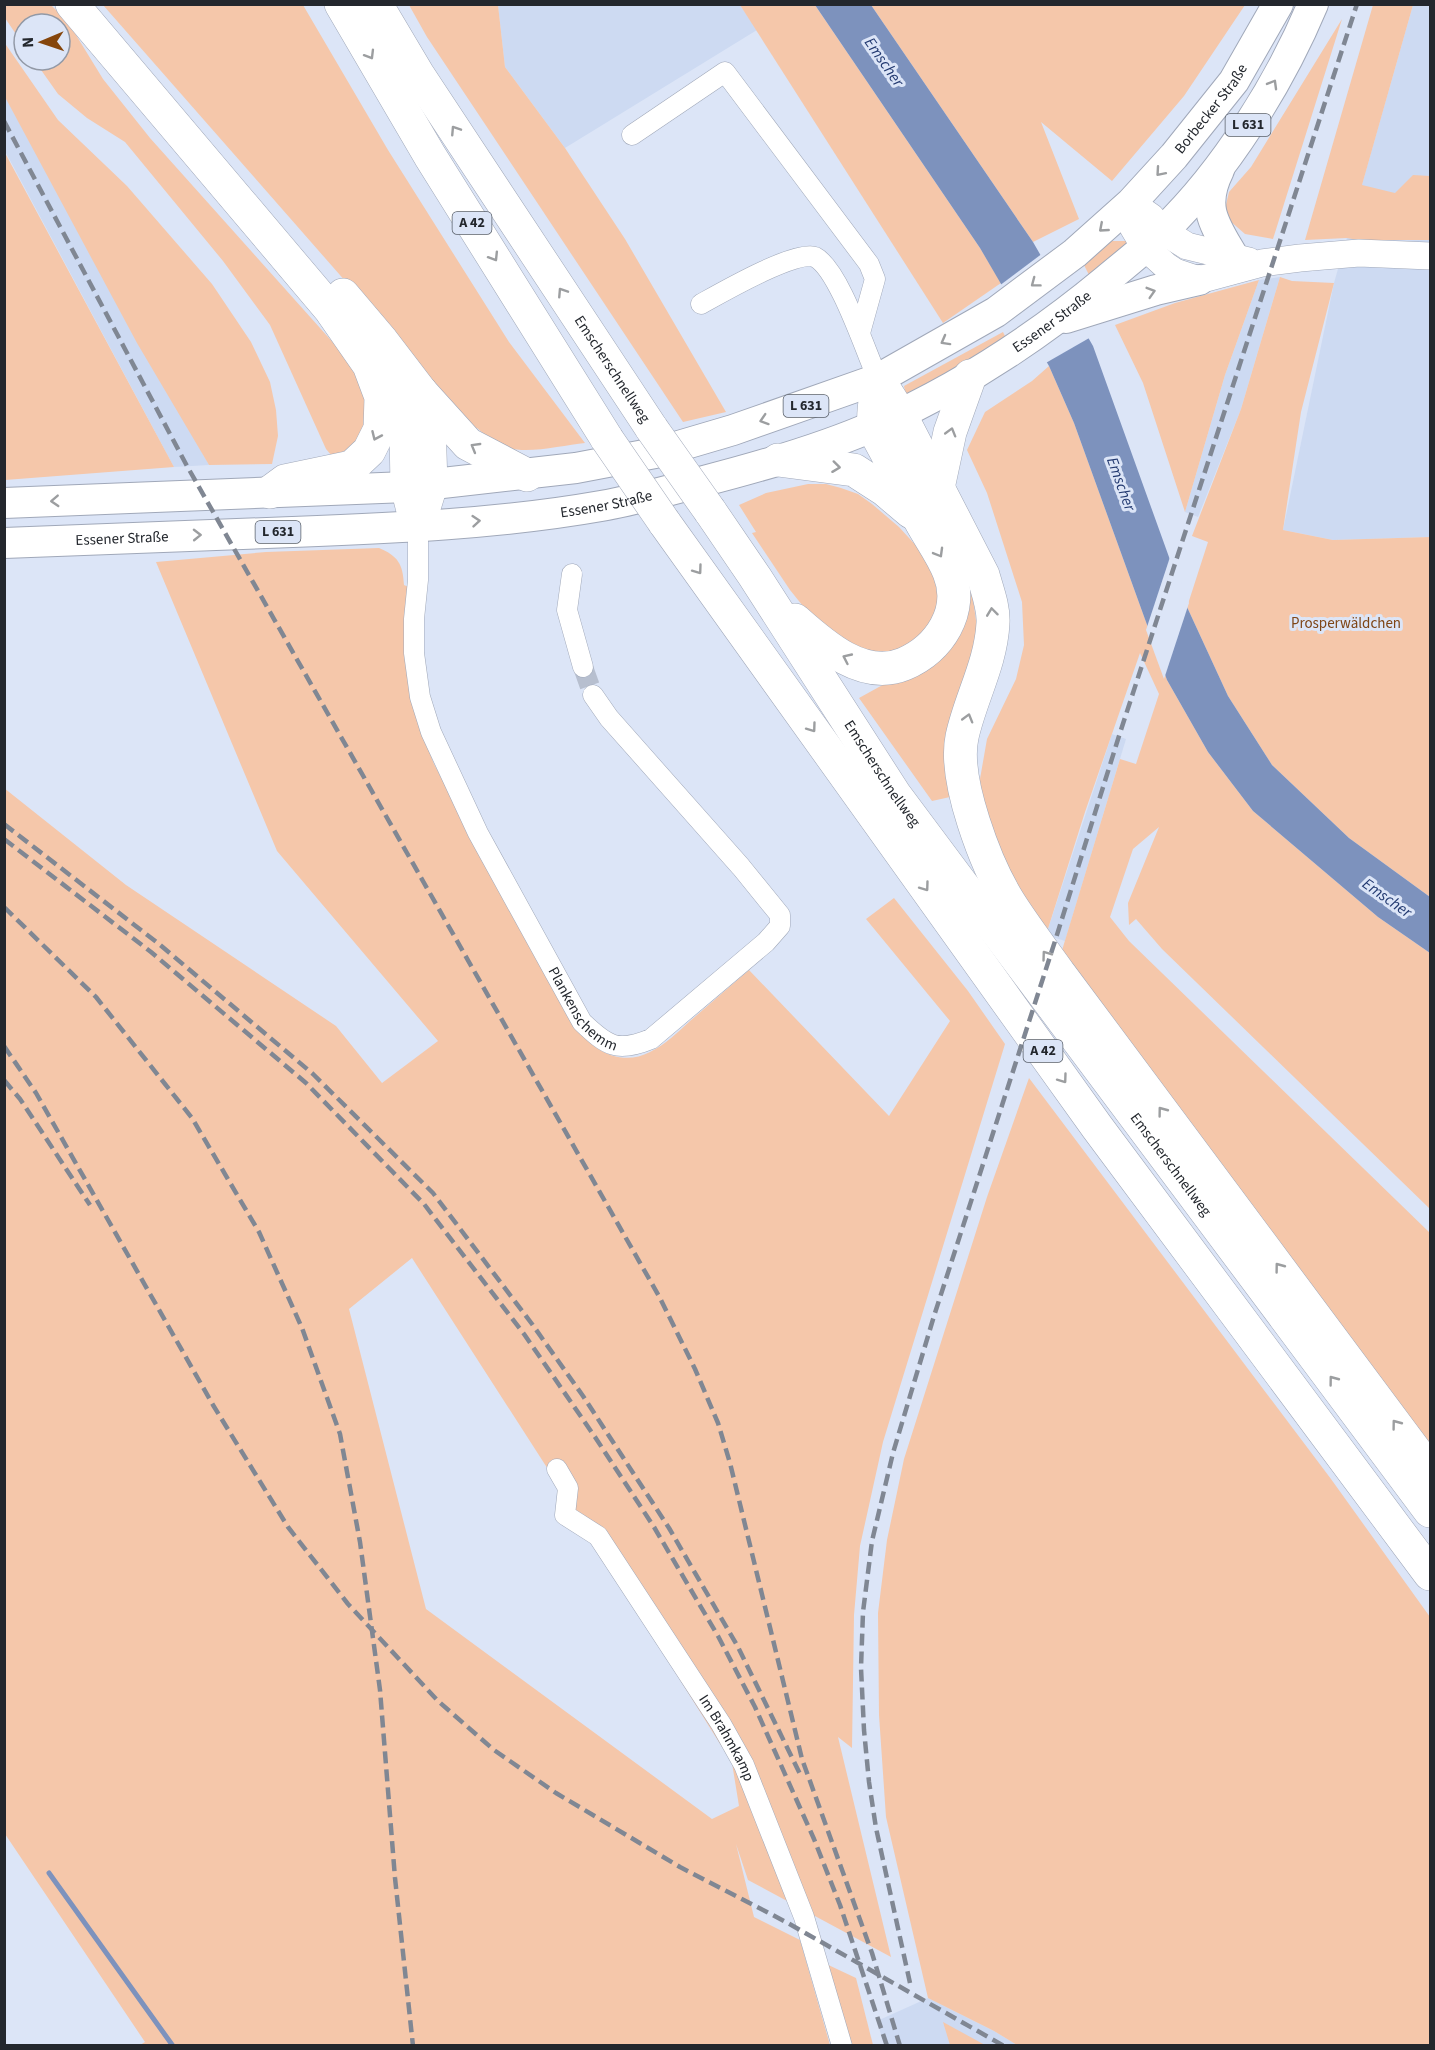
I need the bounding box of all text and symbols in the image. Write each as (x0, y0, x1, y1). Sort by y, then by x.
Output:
north arrow (12, 12, 72, 72)
water label: Emscher (859, 33, 910, 92)
text: N (17, 37, 39, 48)
one-way arrow (363, 49, 375, 59)
street label: Borbecker Straße (1169, 60, 1252, 158)
one-way arrow (1265, 80, 1277, 90)
road number: L 631 (1226, 114, 1270, 136)
one-way arrow (451, 125, 462, 136)
one-way arrow (1156, 165, 1167, 176)
road number: A 42 (452, 212, 492, 234)
one-way arrow (1099, 221, 1110, 232)
one-way arrow (486, 251, 498, 261)
one-way arrow (1031, 275, 1042, 286)
street label: Essener Straße (1008, 286, 1096, 358)
one-way arrow (1145, 287, 1156, 299)
one-way arrow (558, 288, 569, 299)
street label: Emscherschnellweg (569, 311, 656, 427)
one-way arrow (940, 334, 951, 345)
road number: L 631 (784, 395, 828, 417)
one-way arrow (759, 413, 770, 425)
one-way arrow (944, 427, 956, 437)
one-way arrow (371, 429, 383, 440)
one-way arrow (471, 443, 481, 454)
water label: Emscher (1101, 454, 1141, 515)
one-way arrow (831, 461, 840, 473)
street label: Essener Straße (559, 485, 654, 523)
one-way arrow (51, 495, 60, 508)
one-way arrow (471, 515, 480, 528)
road number: L 631 (256, 521, 300, 543)
street label: Essener Straße (75, 526, 169, 551)
one-way arrow (192, 529, 201, 541)
one-way arrow (932, 547, 943, 557)
one-way arrow (691, 563, 702, 574)
one-way arrow (986, 608, 999, 617)
park label: Prosperwäldchen (1291, 613, 1401, 634)
one-way arrow (843, 654, 854, 666)
one-way arrow (961, 713, 973, 724)
street label: Emscherschnellweg (839, 716, 926, 832)
one-way arrow (805, 722, 816, 733)
water label: Emscher (1358, 873, 1417, 924)
one-way arrow (918, 880, 929, 891)
one-way arrow (1042, 950, 1053, 961)
street label: Plankenschemm (543, 963, 621, 1056)
road number: A 42 (1024, 1040, 1062, 1062)
one-way arrow (1056, 1073, 1067, 1084)
one-way arrow (1159, 1107, 1170, 1118)
street label: Emscherschnellweg (1125, 1108, 1217, 1221)
one-way arrow (1275, 1263, 1286, 1274)
one-way arrow (1329, 1376, 1340, 1387)
one-way arrow (1392, 1419, 1403, 1430)
street label: Im Brahmkamp (694, 1690, 760, 1784)

